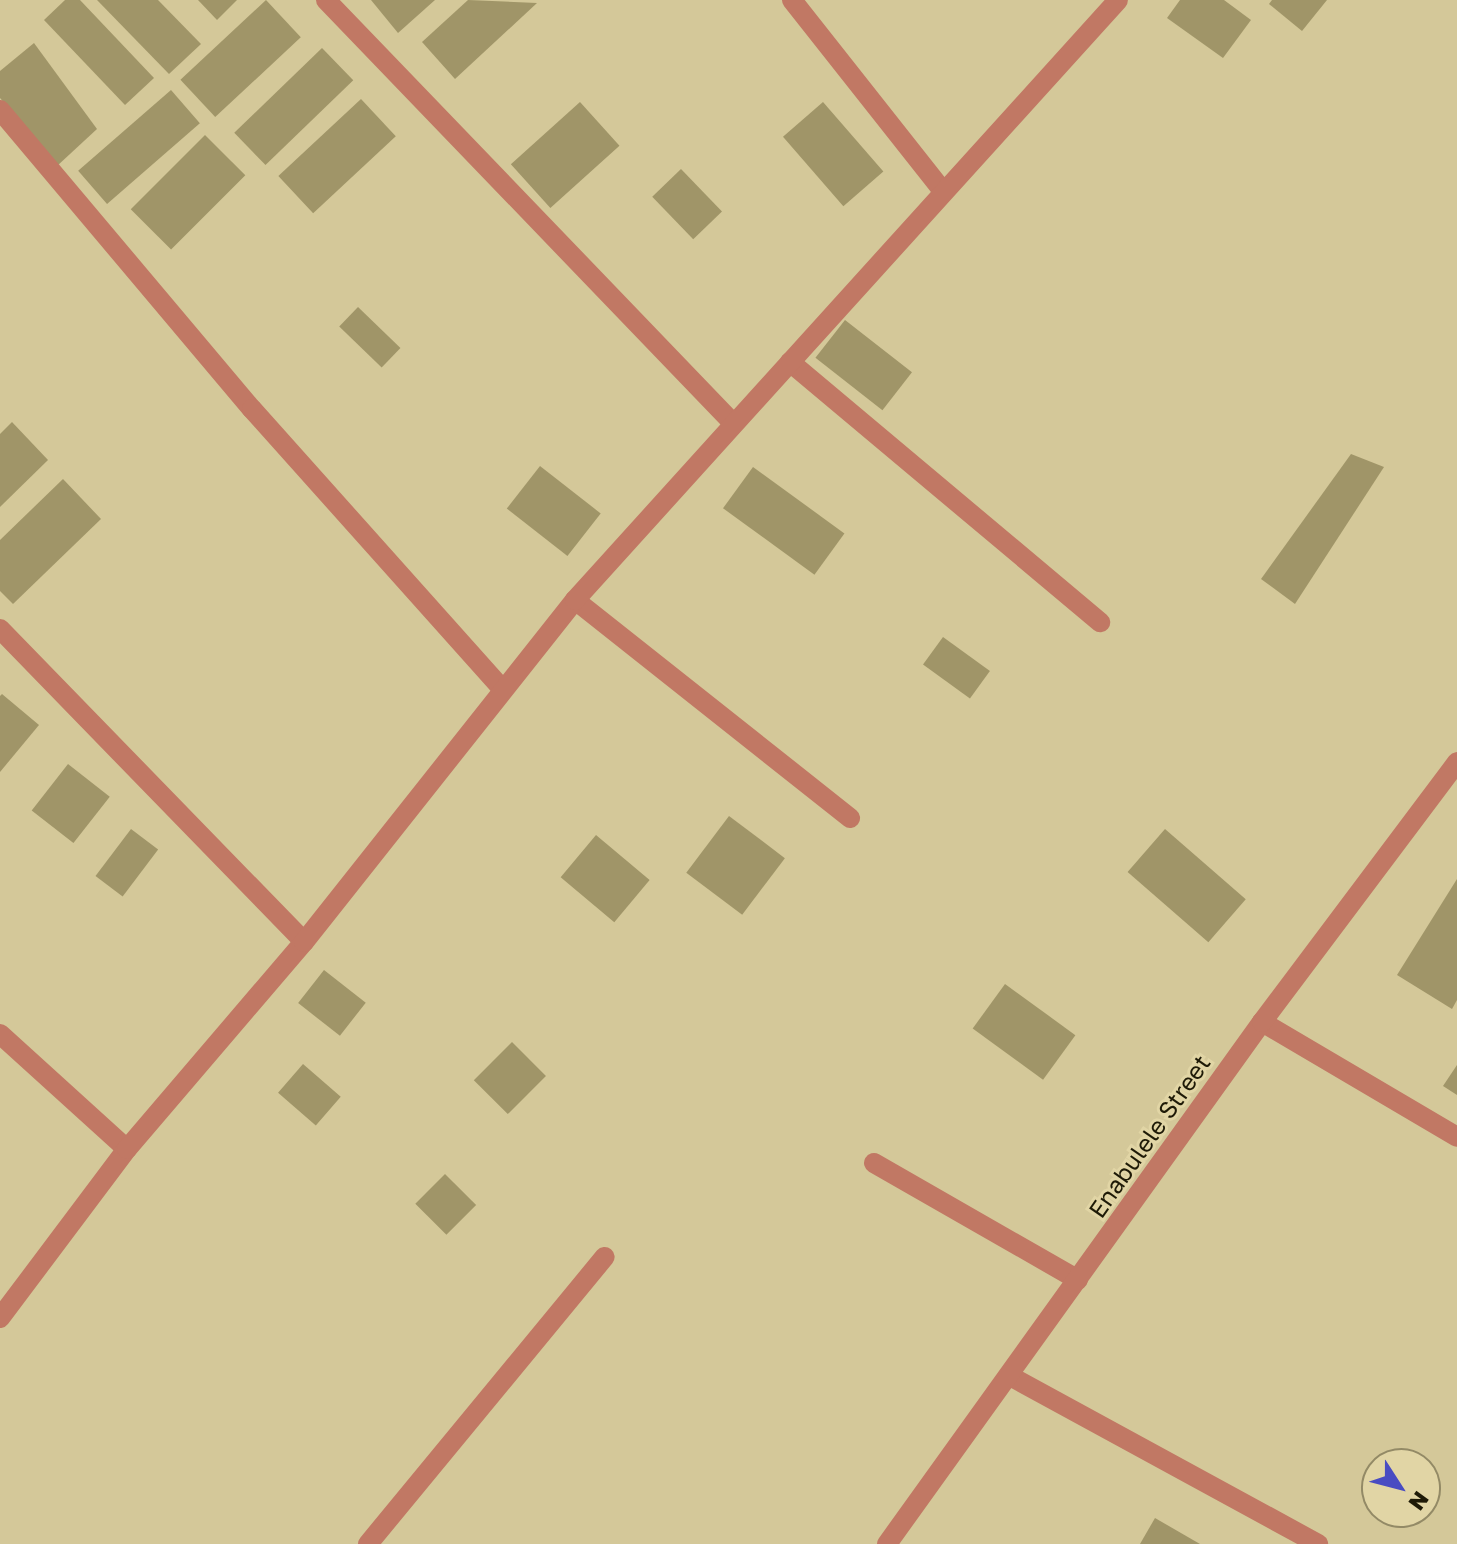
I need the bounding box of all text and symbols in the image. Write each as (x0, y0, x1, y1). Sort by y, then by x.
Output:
street label: Enabulele Street (1082, 1049, 1216, 1223)
north arrow (1361, 1448, 1441, 1528)
text: N (1403, 1487, 1435, 1516)

